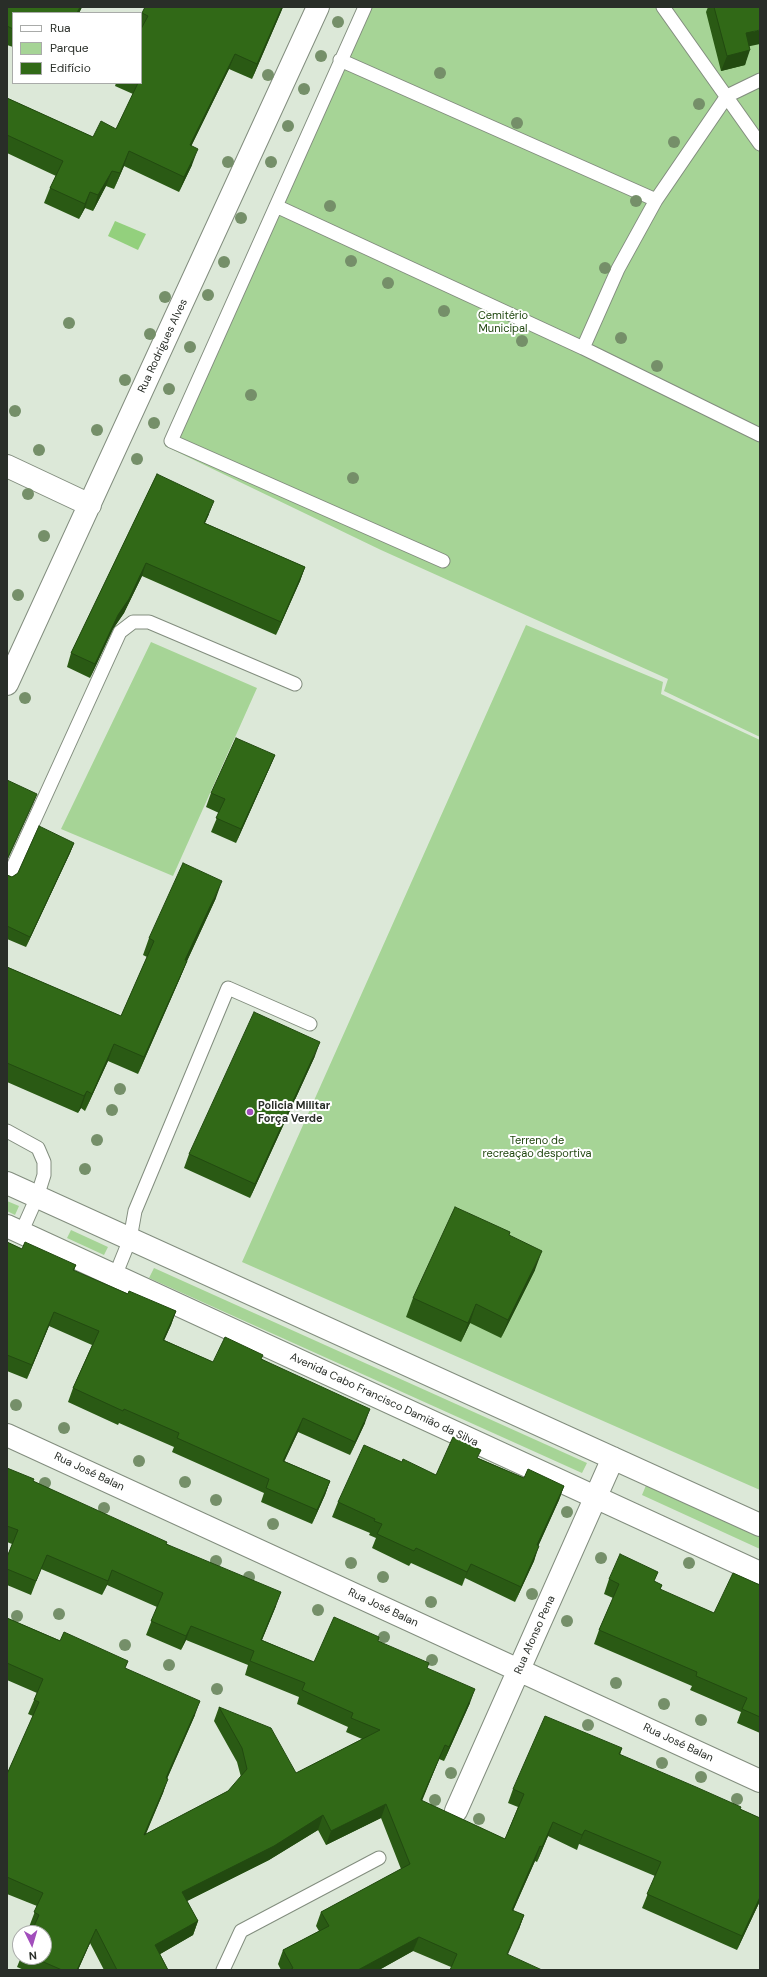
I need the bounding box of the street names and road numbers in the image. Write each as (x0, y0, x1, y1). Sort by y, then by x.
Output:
street label: Rua Rodrigues Alves (135, 297, 191, 395)
street label: Avenida Cabo Francisco Damião da Silva (288, 1350, 480, 1450)
street label: Rua José Balan (52, 1450, 126, 1494)
street label: Rua José Balan (346, 1586, 420, 1630)
street label: Rua Afonso Pena (512, 1594, 558, 1676)
street label: Rua José Balan (641, 1721, 715, 1765)

